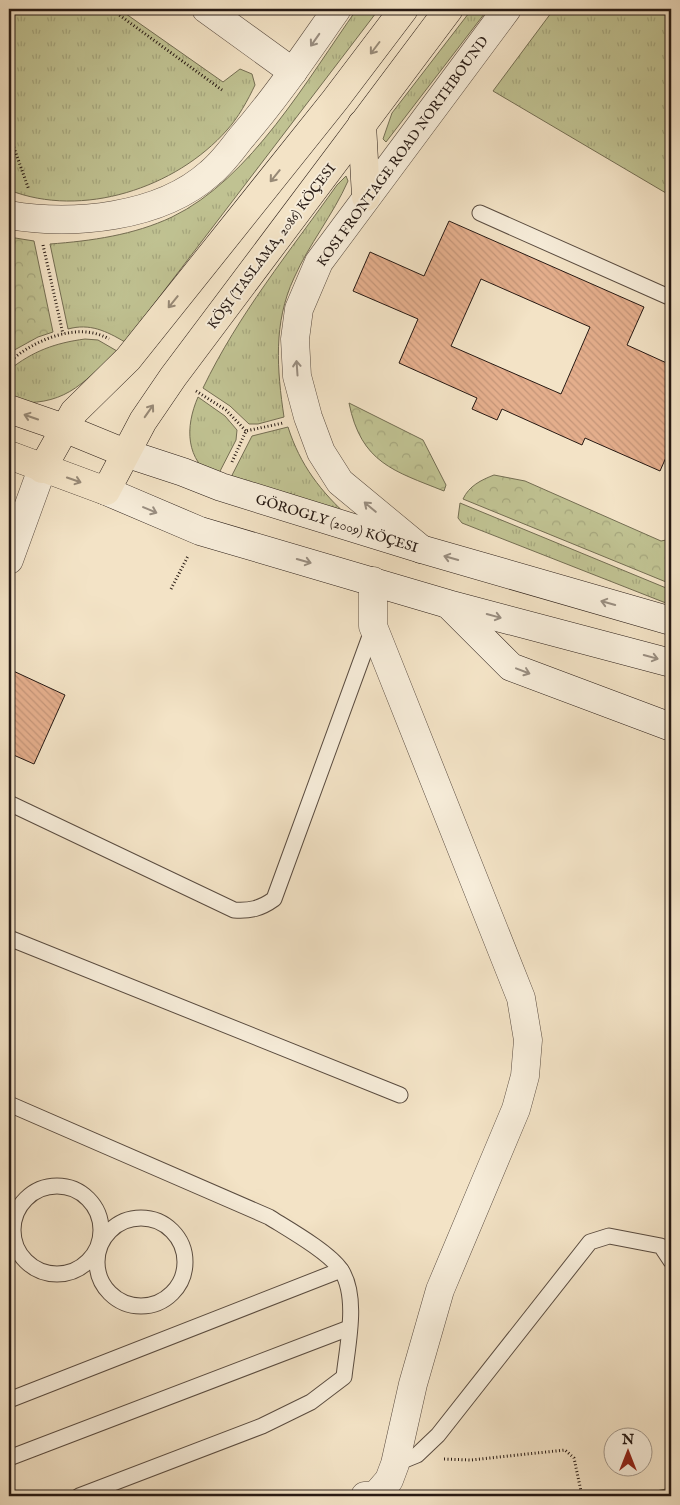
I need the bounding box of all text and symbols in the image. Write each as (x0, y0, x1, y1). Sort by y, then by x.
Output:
one-way arrow (310, 33, 320, 47)
street label: KOSI FRONTAGE ROAD NORTHBOUND (313, 33, 493, 270)
one-way arrow (370, 41, 380, 55)
street label: KÖŞI (TASLAMA, 2086) KÖÇESI (203, 160, 340, 333)
one-way arrow (269, 169, 280, 182)
one-way arrow (168, 296, 179, 309)
one-way arrow (292, 360, 301, 376)
one-way arrow (144, 404, 155, 418)
one-way arrow (24, 412, 39, 421)
one-way arrow (65, 476, 81, 485)
street label: GÖROGLY (2009) KÖÇESI (253, 490, 420, 557)
one-way arrow (364, 501, 377, 512)
one-way arrow (143, 506, 158, 515)
one-way arrow (444, 553, 460, 562)
one-way arrow (296, 557, 312, 567)
one-way arrow (600, 598, 616, 607)
one-way arrow (486, 612, 502, 621)
one-way arrow (643, 653, 659, 663)
one-way arrow (514, 667, 530, 676)
north arrow (602, 1428, 652, 1478)
text: N (621, 1431, 634, 1449)

